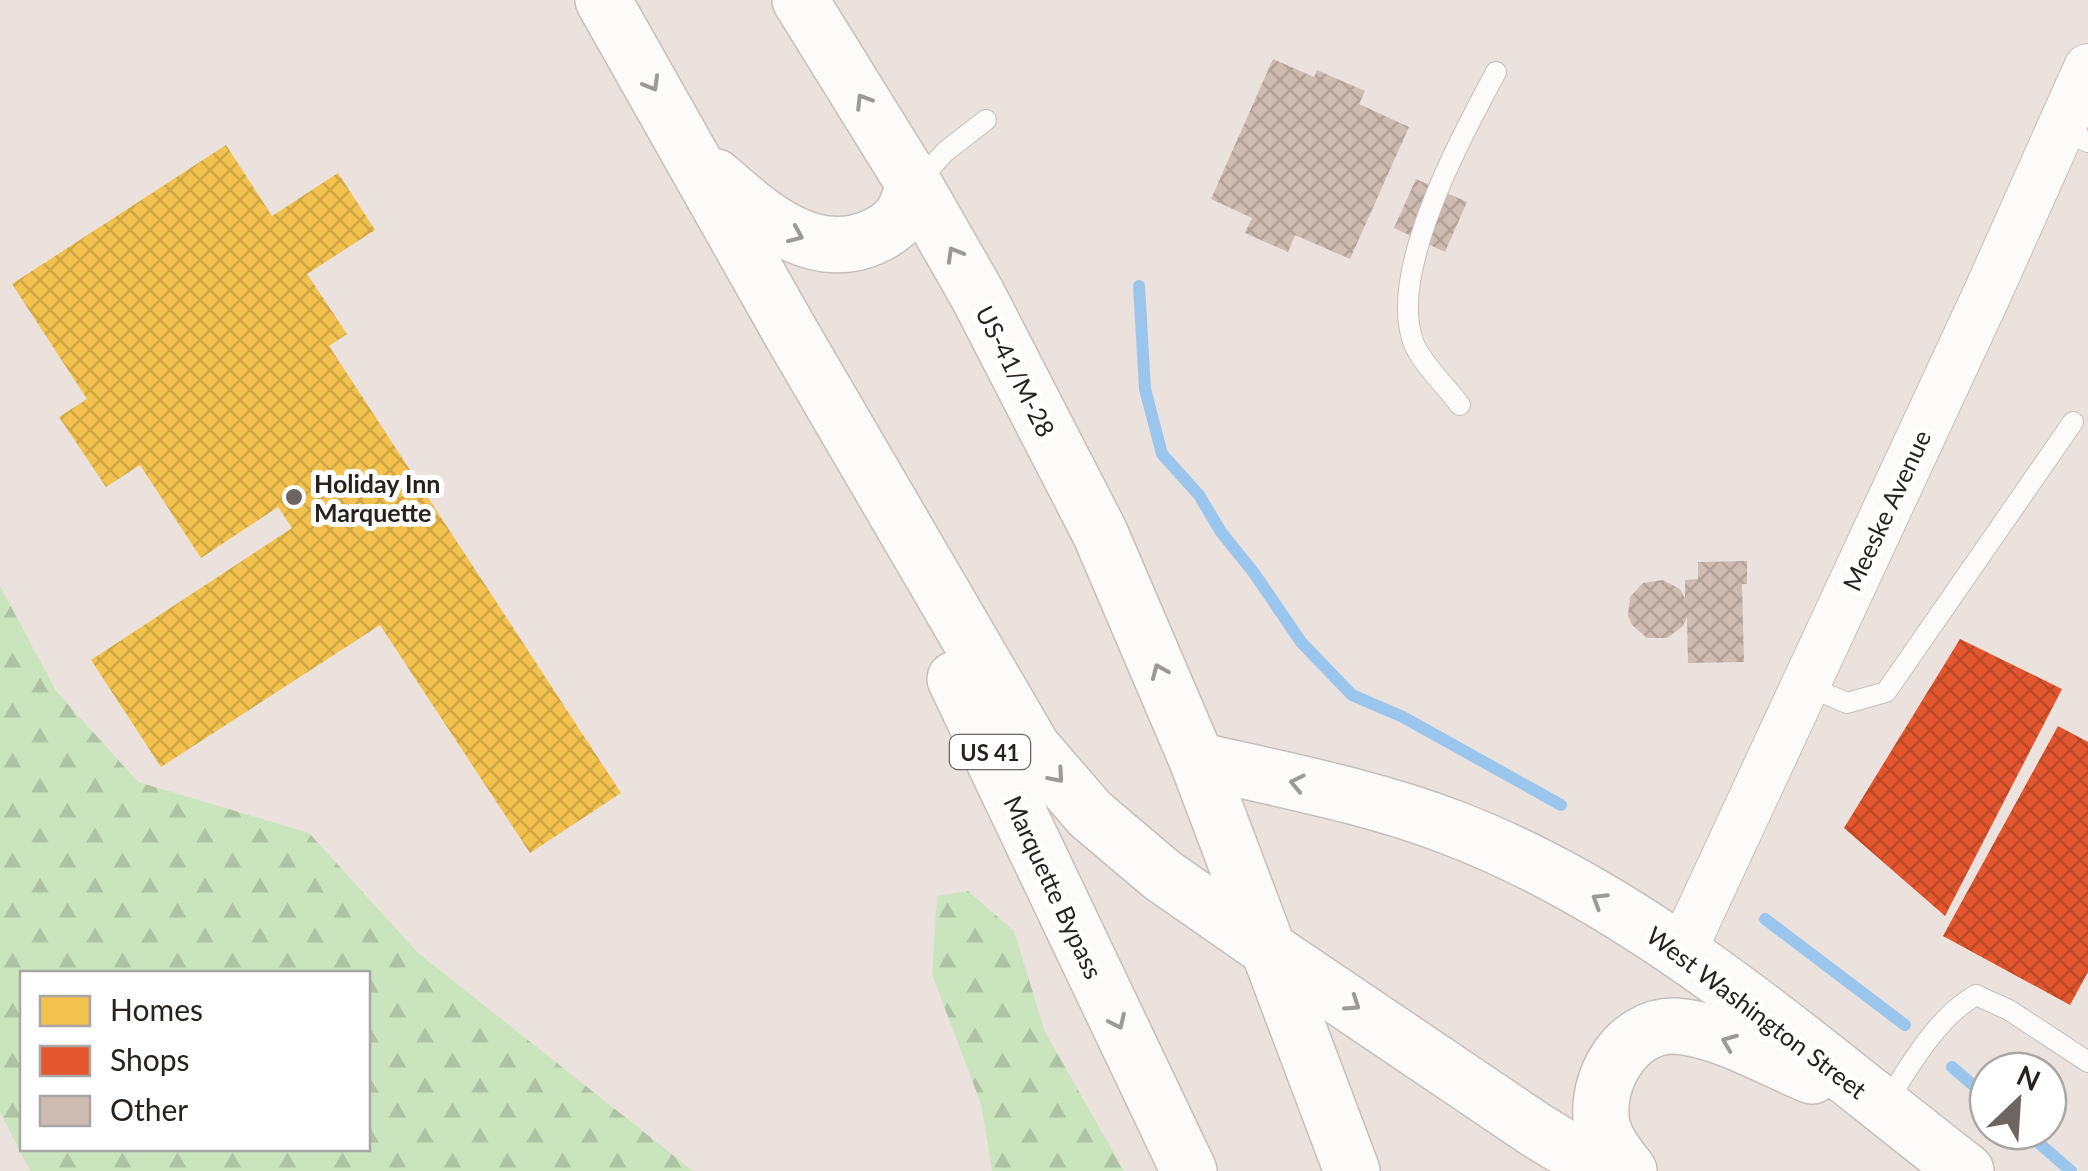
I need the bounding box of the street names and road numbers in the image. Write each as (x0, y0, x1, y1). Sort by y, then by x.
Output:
street label: US-41/M-28 (970, 300, 1062, 442)
street label: Meeske Avenue (1836, 425, 1936, 595)
road number: US 41 (950, 735, 1030, 769)
street label: Marquette Bypass (998, 791, 1110, 983)
street label: West Washington Street (1641, 920, 1873, 1104)

